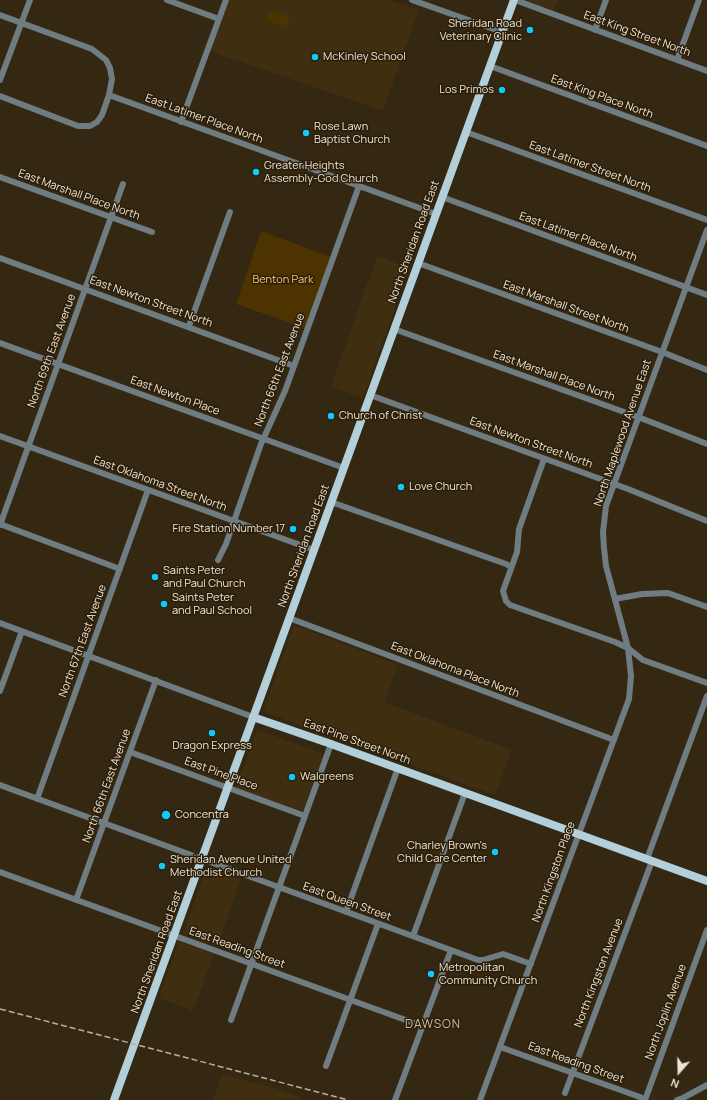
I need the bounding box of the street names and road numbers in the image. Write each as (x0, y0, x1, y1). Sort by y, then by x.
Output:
street label: East King Street North (582, 9, 692, 59)
street label: East King Place North (549, 72, 655, 122)
street label: East Latimer Place North (143, 92, 265, 146)
street label: East Latimer Street North (527, 139, 653, 195)
street label: East Marshall Place North (16, 167, 142, 223)
street label: North Sheridan Road East (386, 179, 442, 305)
street label: East Latimer Place North (517, 210, 639, 264)
street label: East Newton Street North (88, 274, 214, 330)
street label: East Marshall Street North (501, 278, 631, 336)
street label: North 69th East Avenue (25, 292, 79, 410)
street label: North 66th East Avenue (252, 311, 308, 429)
street label: East Marshall Place North (491, 348, 617, 404)
street label: North Maplewood Avenue East (592, 358, 654, 508)
street label: East Newton Place (129, 374, 221, 418)
street label: East Newton Street North (468, 415, 594, 471)
street label: East Oklahoma Street North (92, 454, 228, 514)
street label: North Sheridan Road East (276, 483, 332, 609)
street label: North 67th East Avenue (56, 583, 110, 699)
street label: East Oklahoma Place North (389, 639, 521, 701)
street label: East Pine Street North (302, 717, 412, 767)
street label: North 66th East Avenue (80, 727, 134, 845)
street label: East Pine Place (183, 755, 259, 793)
street label: North Kingston Place (530, 820, 578, 924)
street label: East Queen Street (301, 880, 393, 924)
street label: North Sheridan Road East (129, 889, 185, 1015)
street label: North Kingston Avenue (572, 916, 626, 1030)
street label: East Reading Street (187, 925, 287, 971)
street label: North Joplin Avenue (643, 962, 689, 1062)
street label: East Reading Street (526, 1040, 626, 1086)

